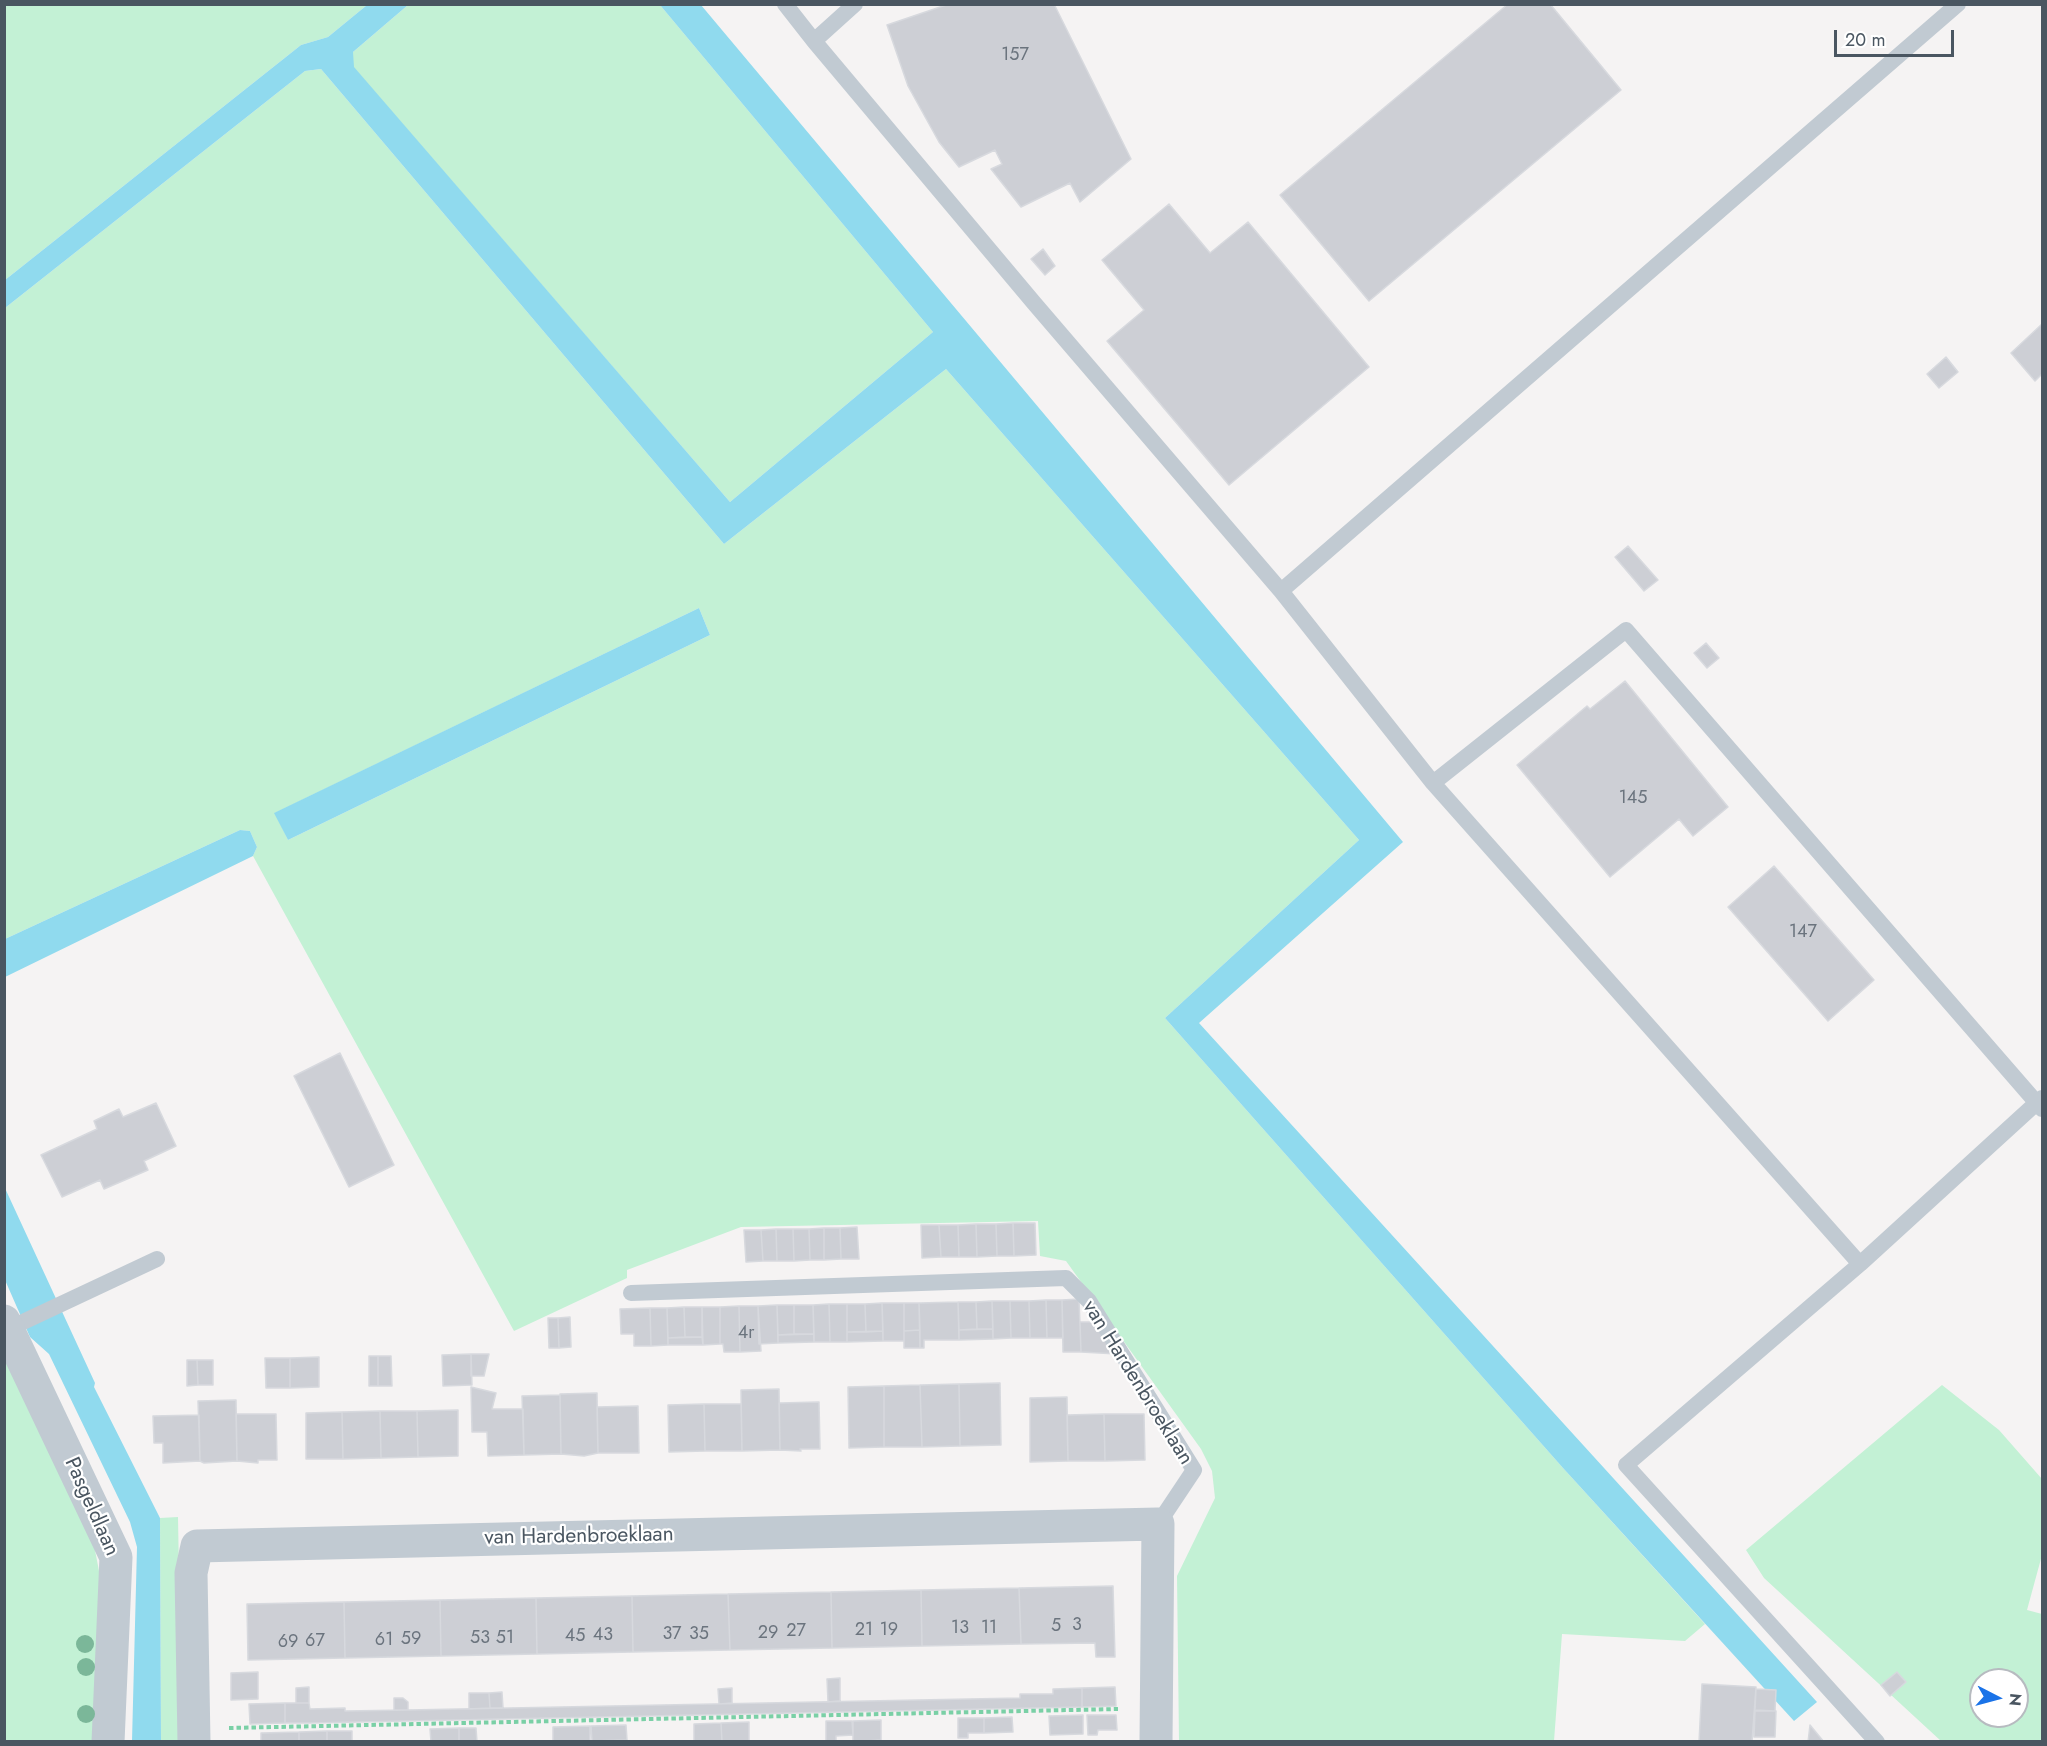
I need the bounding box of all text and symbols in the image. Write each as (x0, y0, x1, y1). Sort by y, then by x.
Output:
scale bar (1837, 18, 1957, 56)
text: 20 m (1845, 27, 1885, 53)
house number: 157 (1001, 45, 1029, 67)
house number: 145 (1619, 788, 1647, 810)
house number: 147 (1789, 922, 1817, 944)
street label: van Hardenbroeklaan (1076, 1296, 1198, 1470)
house number: 4r (738, 1323, 754, 1345)
street label: Pasgeldlaan (58, 1454, 124, 1560)
street label: van Hardenbroeklaan (484, 1523, 674, 1551)
house number: 3 (1072, 1615, 1082, 1637)
house number: 5 (1051, 1616, 1061, 1638)
house number: 13 (951, 1618, 969, 1640)
house number: 11 (981, 1618, 997, 1640)
house number: 21 (855, 1620, 873, 1642)
house number: 19 (880, 1620, 898, 1642)
house number: 27 (786, 1621, 806, 1643)
house number: 29 (758, 1623, 778, 1645)
house number: 37 (662, 1624, 682, 1646)
house number: 35 (689, 1624, 709, 1646)
house number: 43 (593, 1625, 613, 1647)
house number: 45 (565, 1626, 585, 1648)
house number: 53 (470, 1628, 490, 1650)
house number: 51 (496, 1628, 514, 1650)
house number: 59 (401, 1629, 421, 1651)
house number: 61 (375, 1630, 393, 1652)
house number: 67 (305, 1631, 325, 1653)
house number: 69 (278, 1632, 298, 1654)
north arrow (1969, 1668, 2029, 1728)
text: N (2003, 1692, 2028, 1707)

